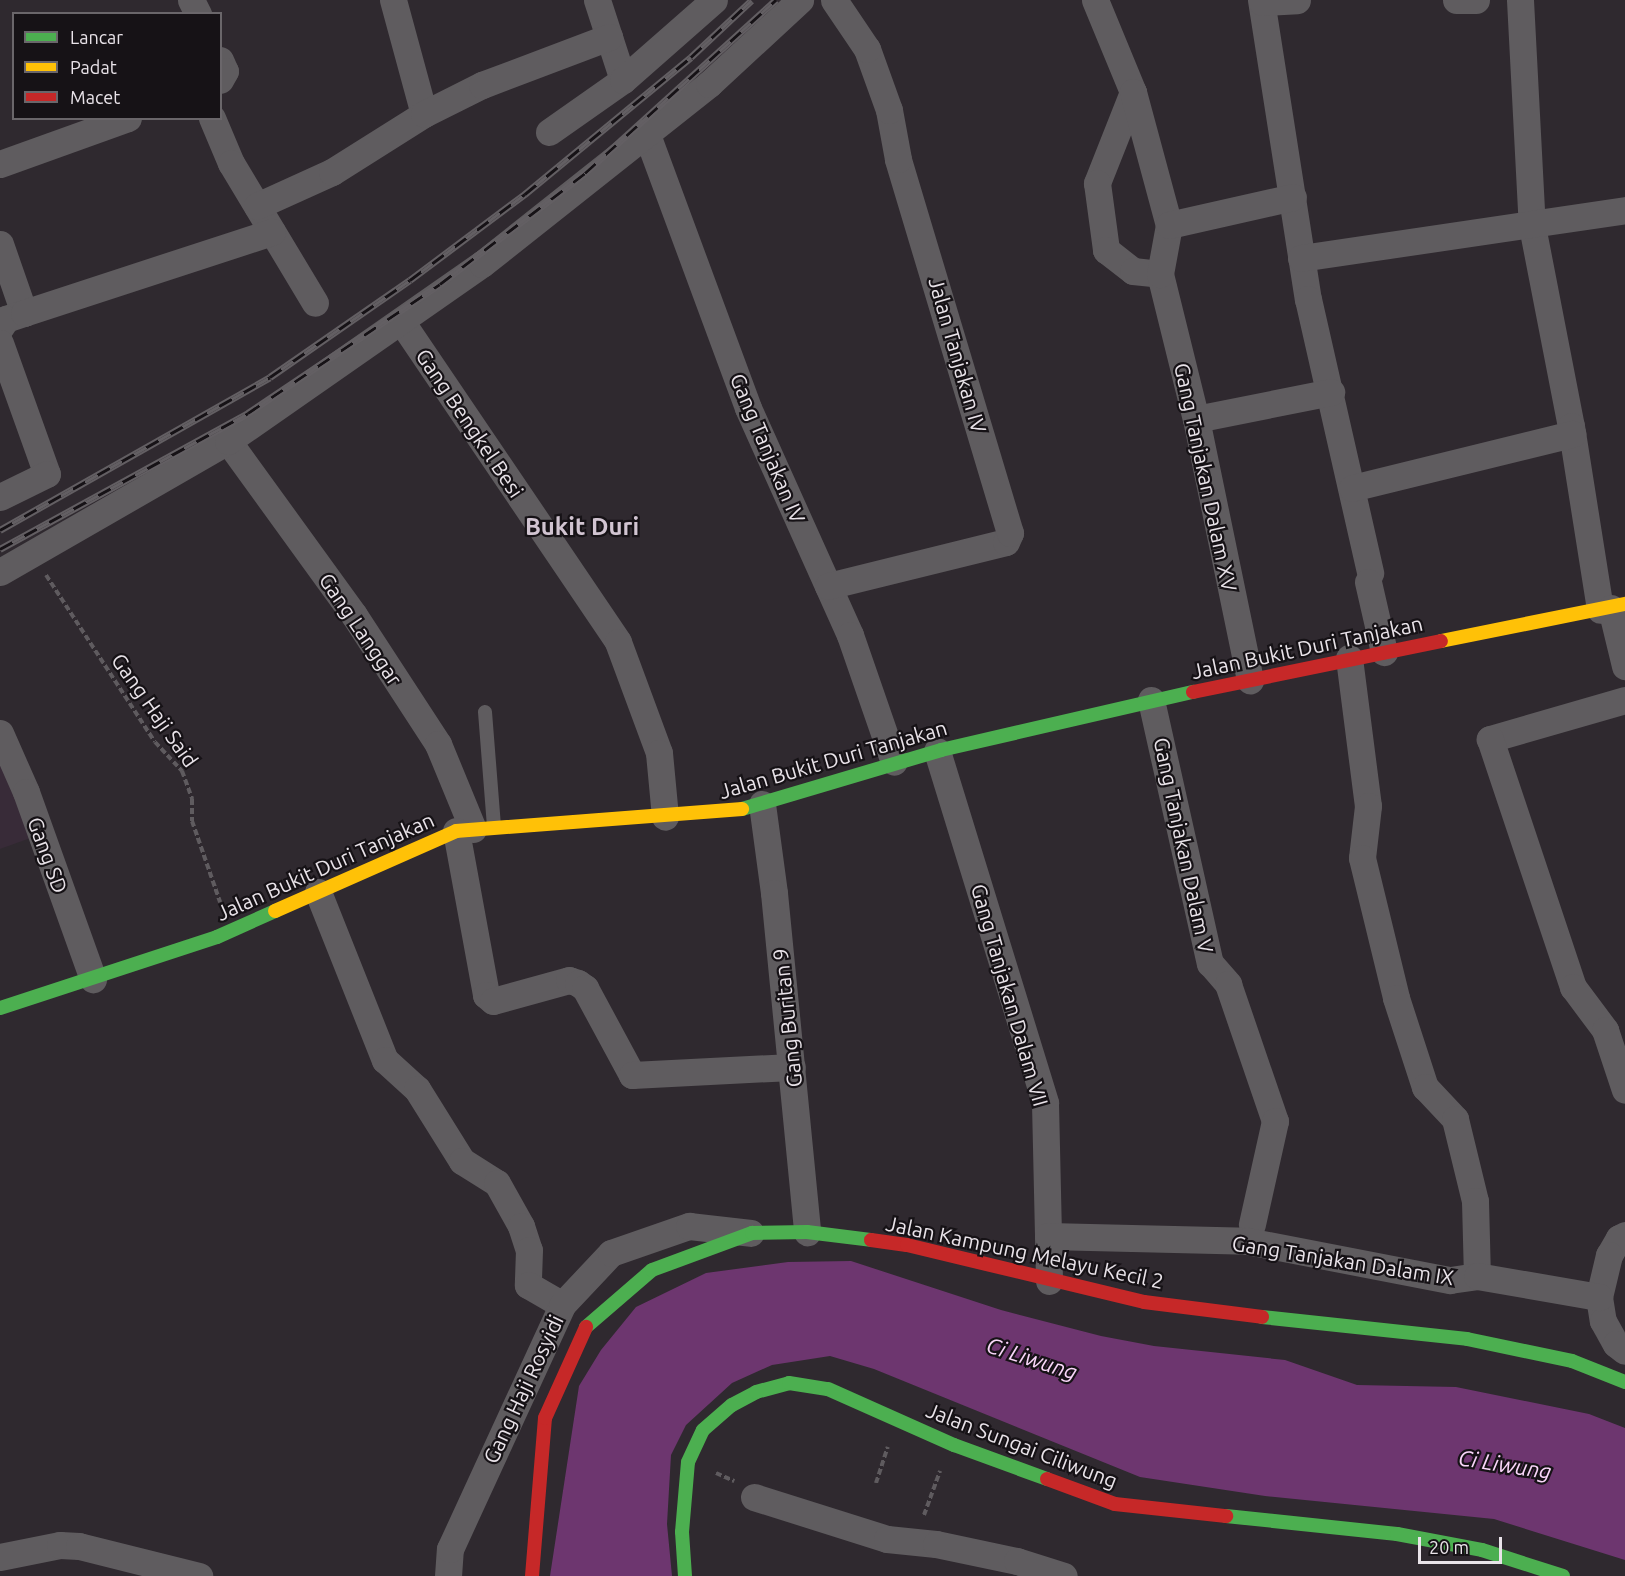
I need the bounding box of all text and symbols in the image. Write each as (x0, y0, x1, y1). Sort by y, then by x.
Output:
legend (12, 12, 222, 120)
text: Lancar (70, 27, 123, 47)
text: Padat (70, 57, 117, 77)
text: Macet (70, 87, 120, 107)
street label: Jalan Tanjakan IV (924, 274, 992, 436)
street label: Gang Bengkel Besi (411, 344, 529, 502)
street label: Gang Tanjakan Dalam XV (1169, 360, 1243, 594)
street label: Gang Tanjakan IV (725, 369, 811, 527)
district label: Bukit Duri (525, 513, 639, 541)
street label: Gang Langgar (314, 568, 408, 690)
street label: Jalan Bukit Duri Tanjakan (1189, 610, 1425, 684)
street label: Gang Haji Said (106, 648, 204, 772)
street label: Jalan Bukit Duri Tanjakan (716, 714, 950, 804)
street label: Gang Tanjakan Dalam V (1149, 735, 1219, 955)
street label: Jalan Bukit Duri Tanjakan (212, 807, 438, 925)
street label: Gang SD (23, 813, 73, 897)
street label: Gang Tanjakan Dalam VII (966, 881, 1054, 1109)
street label: Gang Buritan 9 (767, 947, 807, 1089)
street label: Jalan Kampung Melayu Kecil 2 (884, 1210, 1166, 1294)
street label: Gang Tanjakan Dalam IX (1230, 1230, 1456, 1290)
street label: Gang Haji Rosyidi (478, 1311, 568, 1467)
water label: Ci Liwung (983, 1331, 1081, 1385)
street label: Jalan Sungai Ciliwung (923, 1397, 1121, 1493)
water label: Ci Liwung (1457, 1444, 1553, 1484)
scale bar (1421, 1525, 1505, 1563)
text: 20 m (1429, 1537, 1469, 1557)

